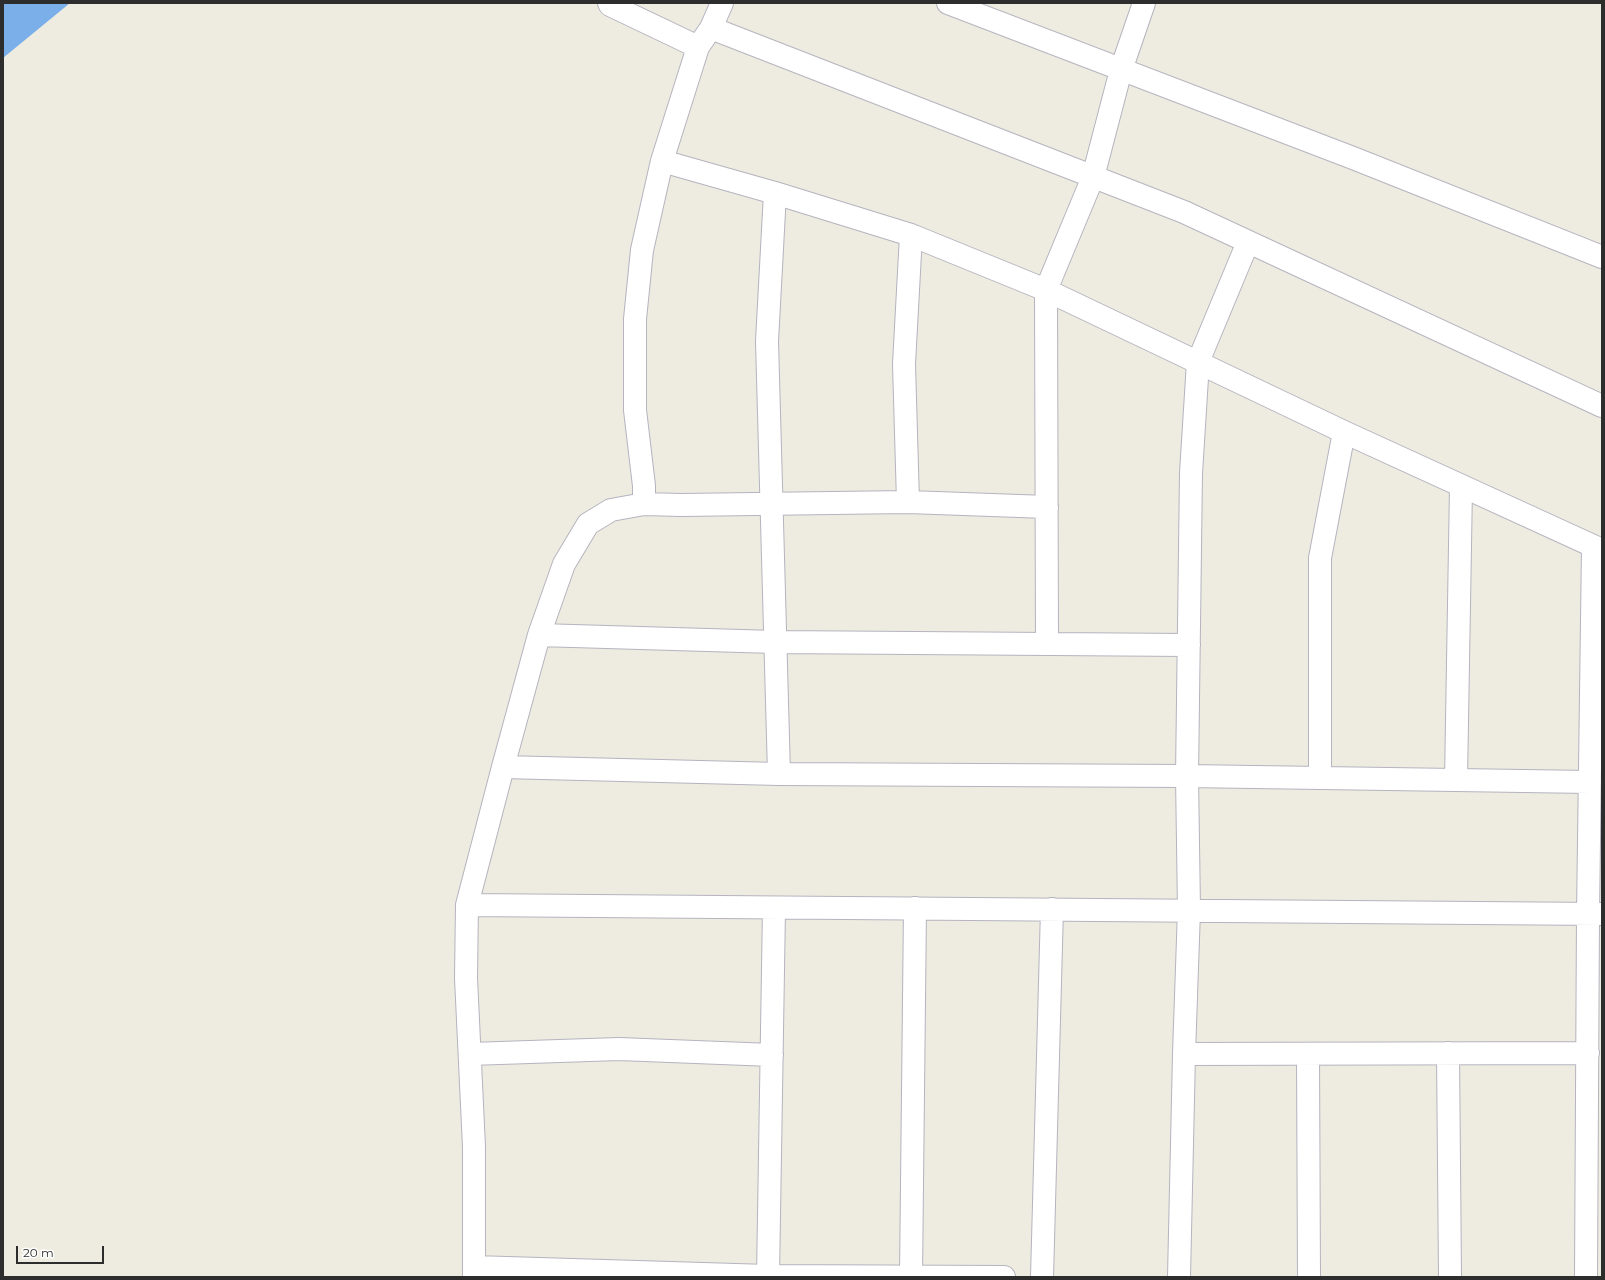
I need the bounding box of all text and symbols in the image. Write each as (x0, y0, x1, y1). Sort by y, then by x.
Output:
scale bar (18, 1238, 106, 1264)
text: 20 m (23, 1245, 54, 1260)

